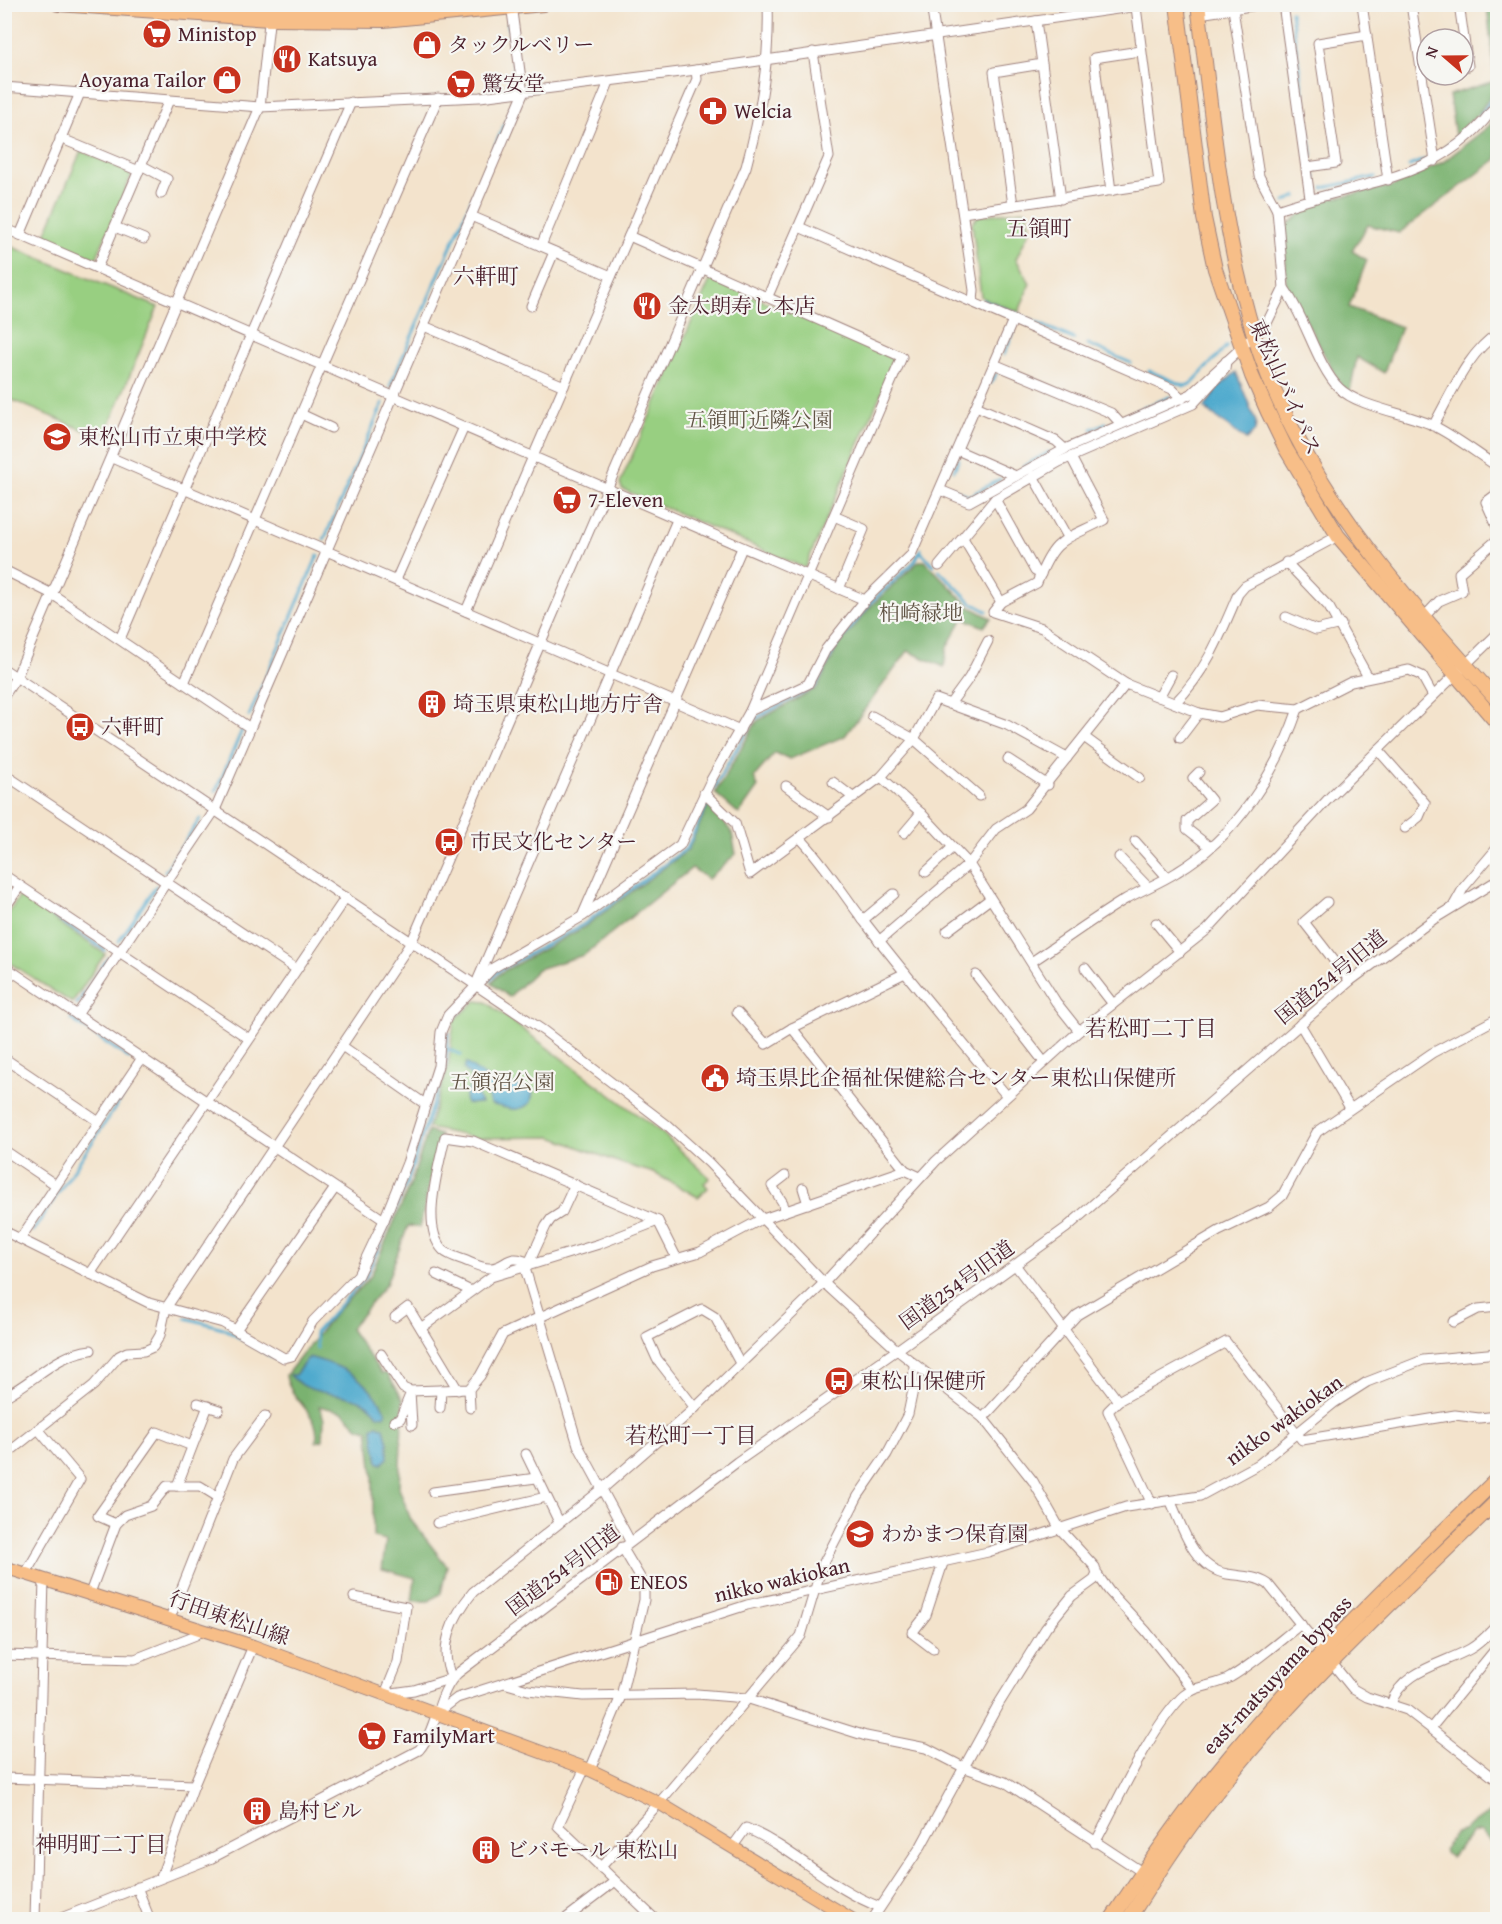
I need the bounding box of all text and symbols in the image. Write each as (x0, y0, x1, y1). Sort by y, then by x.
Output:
supermarket icon: Ministop (141, 18, 173, 50)
place label: Ministop (178, 18, 257, 49)
north arrow (1415, 27, 1475, 87)
shop icon: タックルベリー (411, 29, 443, 61)
place label: タックルベリー (448, 29, 594, 60)
text: N (1418, 42, 1444, 61)
restaurant icon: Katsuya (271, 43, 303, 75)
place label: Katsuya (308, 43, 378, 74)
place label: Aoyama Tailor (79, 64, 206, 95)
shop icon: Aoyama Tailor (211, 64, 243, 96)
supermarket icon: 驚安堂 (445, 68, 477, 100)
place label: 驚安堂 (482, 68, 545, 99)
pharmacy icon: Welcia (697, 95, 729, 127)
place label: Welcia (734, 95, 792, 126)
district label: 五領町 (1006, 212, 1072, 244)
district label: 六軒町 (453, 260, 519, 292)
restaurant icon: 金太朗寿し本店 (631, 290, 663, 322)
place label: 金太朗寿し本店 (668, 290, 815, 321)
street label: 東松山バイパス (1241, 314, 1329, 460)
park label: 五領町近隣公園 (686, 404, 833, 435)
school or university icon: 東松山市立東中学校 (41, 421, 73, 453)
place label: 東松山市立東中学校 (78, 421, 267, 452)
supermarket icon: 7-Eleven (551, 484, 583, 516)
place label: 7-Eleven (588, 484, 664, 515)
park label: 柏崎緑地 (879, 597, 963, 628)
building icon: 埼玉県東松山地方庁舎 (416, 688, 448, 720)
place label: 埼玉県東松山地方庁舎 (453, 688, 663, 719)
bus stop icon: 六軒町 (64, 711, 96, 743)
place label: 六軒町 (101, 711, 164, 742)
bus stop icon: 市民文化センター (433, 826, 465, 858)
place label: 市民文化センター (470, 826, 637, 857)
street label: 国道254号旧道 (1268, 922, 1393, 1031)
district label: 若松町二丁目 (1085, 1012, 1217, 1044)
public building icon: 埼玉県比企福祉保健総合センター東松山保健所 (699, 1062, 731, 1094)
place label: 埼玉県比企福祉保健総合センター東松山保健所 (736, 1062, 1176, 1093)
park label: 五領沼公園 (450, 1066, 555, 1097)
street label: 国道254号旧道 (893, 1232, 1021, 1337)
bus stop icon: 東松山保健所 (823, 1365, 855, 1397)
place label: 東松山保健所 (860, 1365, 986, 1396)
street label: nikko wakiokan (1219, 1366, 1349, 1473)
district label: 若松町一丁目 (625, 1419, 757, 1451)
street label: 国道254号旧道 (499, 1516, 626, 1623)
school or university icon: わかまつ保育園 (844, 1518, 876, 1550)
place label: わかまつ保育園 (881, 1518, 1028, 1549)
street label: nikko wakiokan (711, 1549, 853, 1610)
fuel station icon: ENEOS (593, 1566, 625, 1598)
place label: ENEOS (630, 1566, 688, 1597)
street label: 行田東松山線 (165, 1582, 294, 1653)
street label: east-matsuyama bypass (1194, 1588, 1359, 1761)
supermarket icon: FamilyMart (356, 1720, 388, 1752)
place label: FamilyMart (393, 1720, 496, 1751)
building icon: 島村ビル (241, 1795, 273, 1827)
place label: 島村ビル (278, 1795, 362, 1826)
district label: 神明町二丁目 (35, 1828, 167, 1860)
building icon: ビバモール 東松山 (470, 1834, 502, 1866)
place label: ビバモール 東松山 (507, 1834, 678, 1865)

